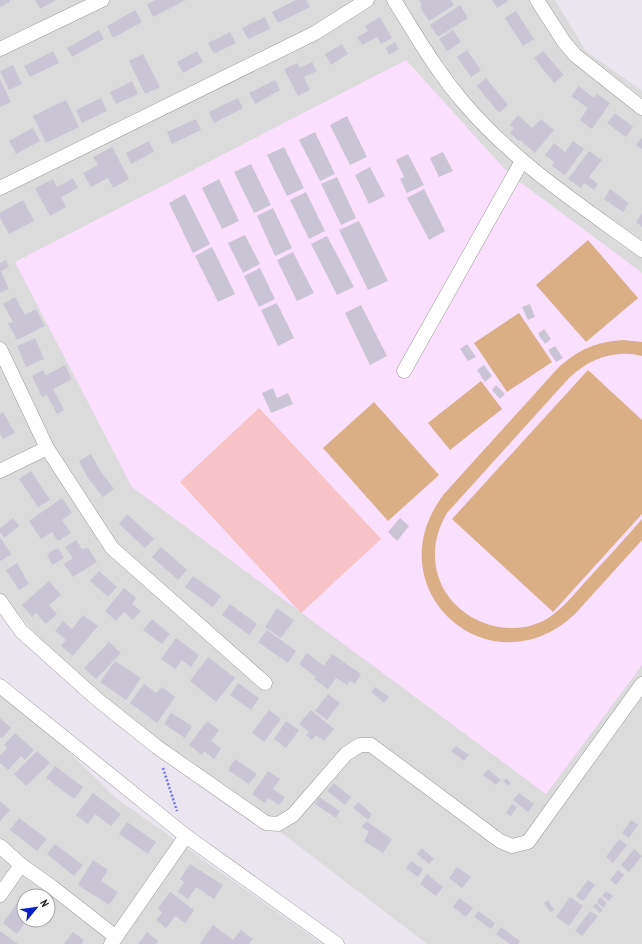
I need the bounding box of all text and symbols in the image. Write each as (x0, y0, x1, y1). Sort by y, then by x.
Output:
north arrow (16, 888, 56, 928)
text: N (37, 897, 52, 909)

